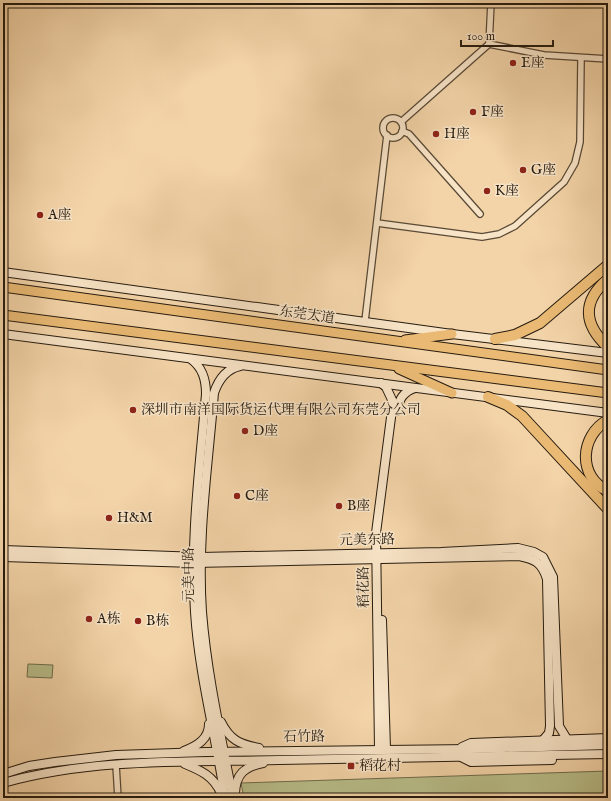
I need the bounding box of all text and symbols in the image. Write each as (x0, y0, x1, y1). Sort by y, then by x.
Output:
scale bar (461, 22, 553, 48)
text: 100 m (467, 29, 495, 44)
place label: E座 (521, 54, 545, 72)
marker: E座 (508, 58, 518, 68)
place label: F座 (481, 103, 504, 121)
marker: F座 (468, 107, 478, 117)
place label: H座 (444, 125, 470, 143)
marker: H座 (431, 129, 441, 139)
place label: G座 (531, 161, 556, 179)
marker: G座 (518, 165, 528, 175)
place label: K座 (495, 182, 519, 200)
marker: K座 (482, 186, 492, 196)
place label: A座 (47, 206, 71, 224)
marker: A座 (35, 210, 45, 220)
street label: 东莞大道 (278, 302, 336, 328)
place label: 深圳市南洋国际货运代理有限公司东莞分公司 (141, 401, 421, 419)
marker: 深圳市南洋国际货运代理有限公司东莞分公司 (128, 405, 138, 415)
place label: D座 (253, 422, 278, 440)
marker: D座 (240, 426, 250, 436)
place label: C座 (245, 487, 269, 505)
marker: C座 (232, 491, 242, 501)
place label: B座 (347, 497, 370, 515)
marker: B座 (334, 501, 344, 511)
place label: H&M (117, 509, 153, 527)
marker: H&M (104, 513, 114, 523)
street label: 元美东路 (339, 531, 395, 549)
street label: 元美中路 (180, 547, 198, 603)
street label: 稻花路 (355, 566, 373, 608)
place label: A栋 (96, 610, 120, 628)
place label: B栋 (146, 612, 169, 630)
marker: A栋 (84, 614, 94, 624)
marker: B栋 (133, 616, 143, 626)
street label: 石竹路 (283, 728, 325, 746)
place label: 稻花村 (359, 757, 401, 775)
marker: 稻花村 (346, 761, 356, 771)

